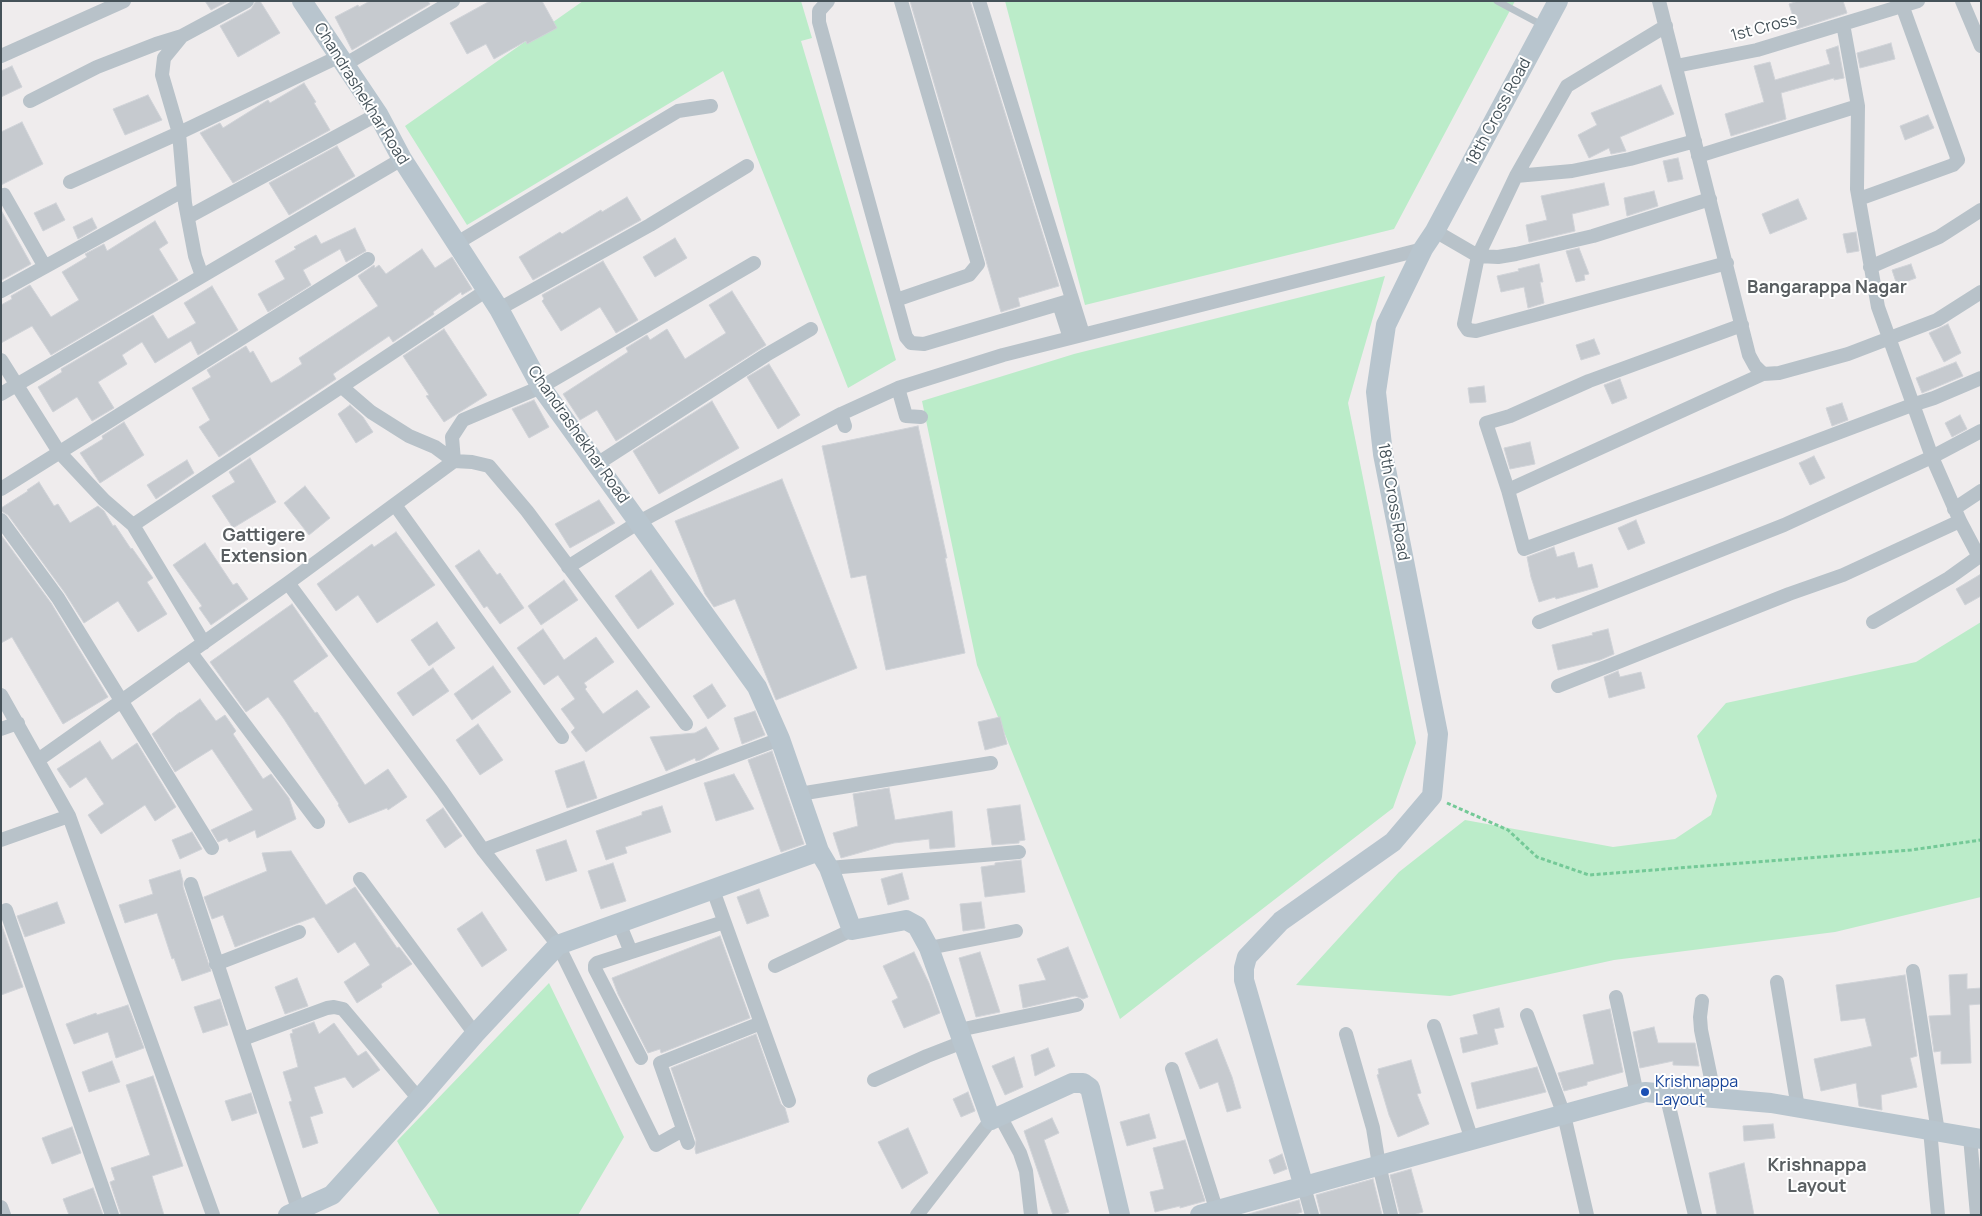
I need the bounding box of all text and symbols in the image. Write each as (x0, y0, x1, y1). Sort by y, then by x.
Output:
street label: 1st Cross (1729, 10, 1799, 46)
street label: Chandrashekhar Road (310, 20, 412, 168)
street label: 18th Cross Road (1463, 55, 1535, 169)
district label: Bangarappa Nagar (1747, 277, 1907, 299)
street label: Chandrashekhar Road (523, 362, 633, 508)
street label: 18th Cross Road (1373, 442, 1413, 562)
district label: Gattigere Extension (221, 525, 307, 568)
place label: Krishnappa Layout (1655, 1073, 1738, 1111)
marker: Krishnappa Layout (1639, 1086, 1651, 1098)
district label: Krishnappa Layout (1767, 1155, 1867, 1198)

